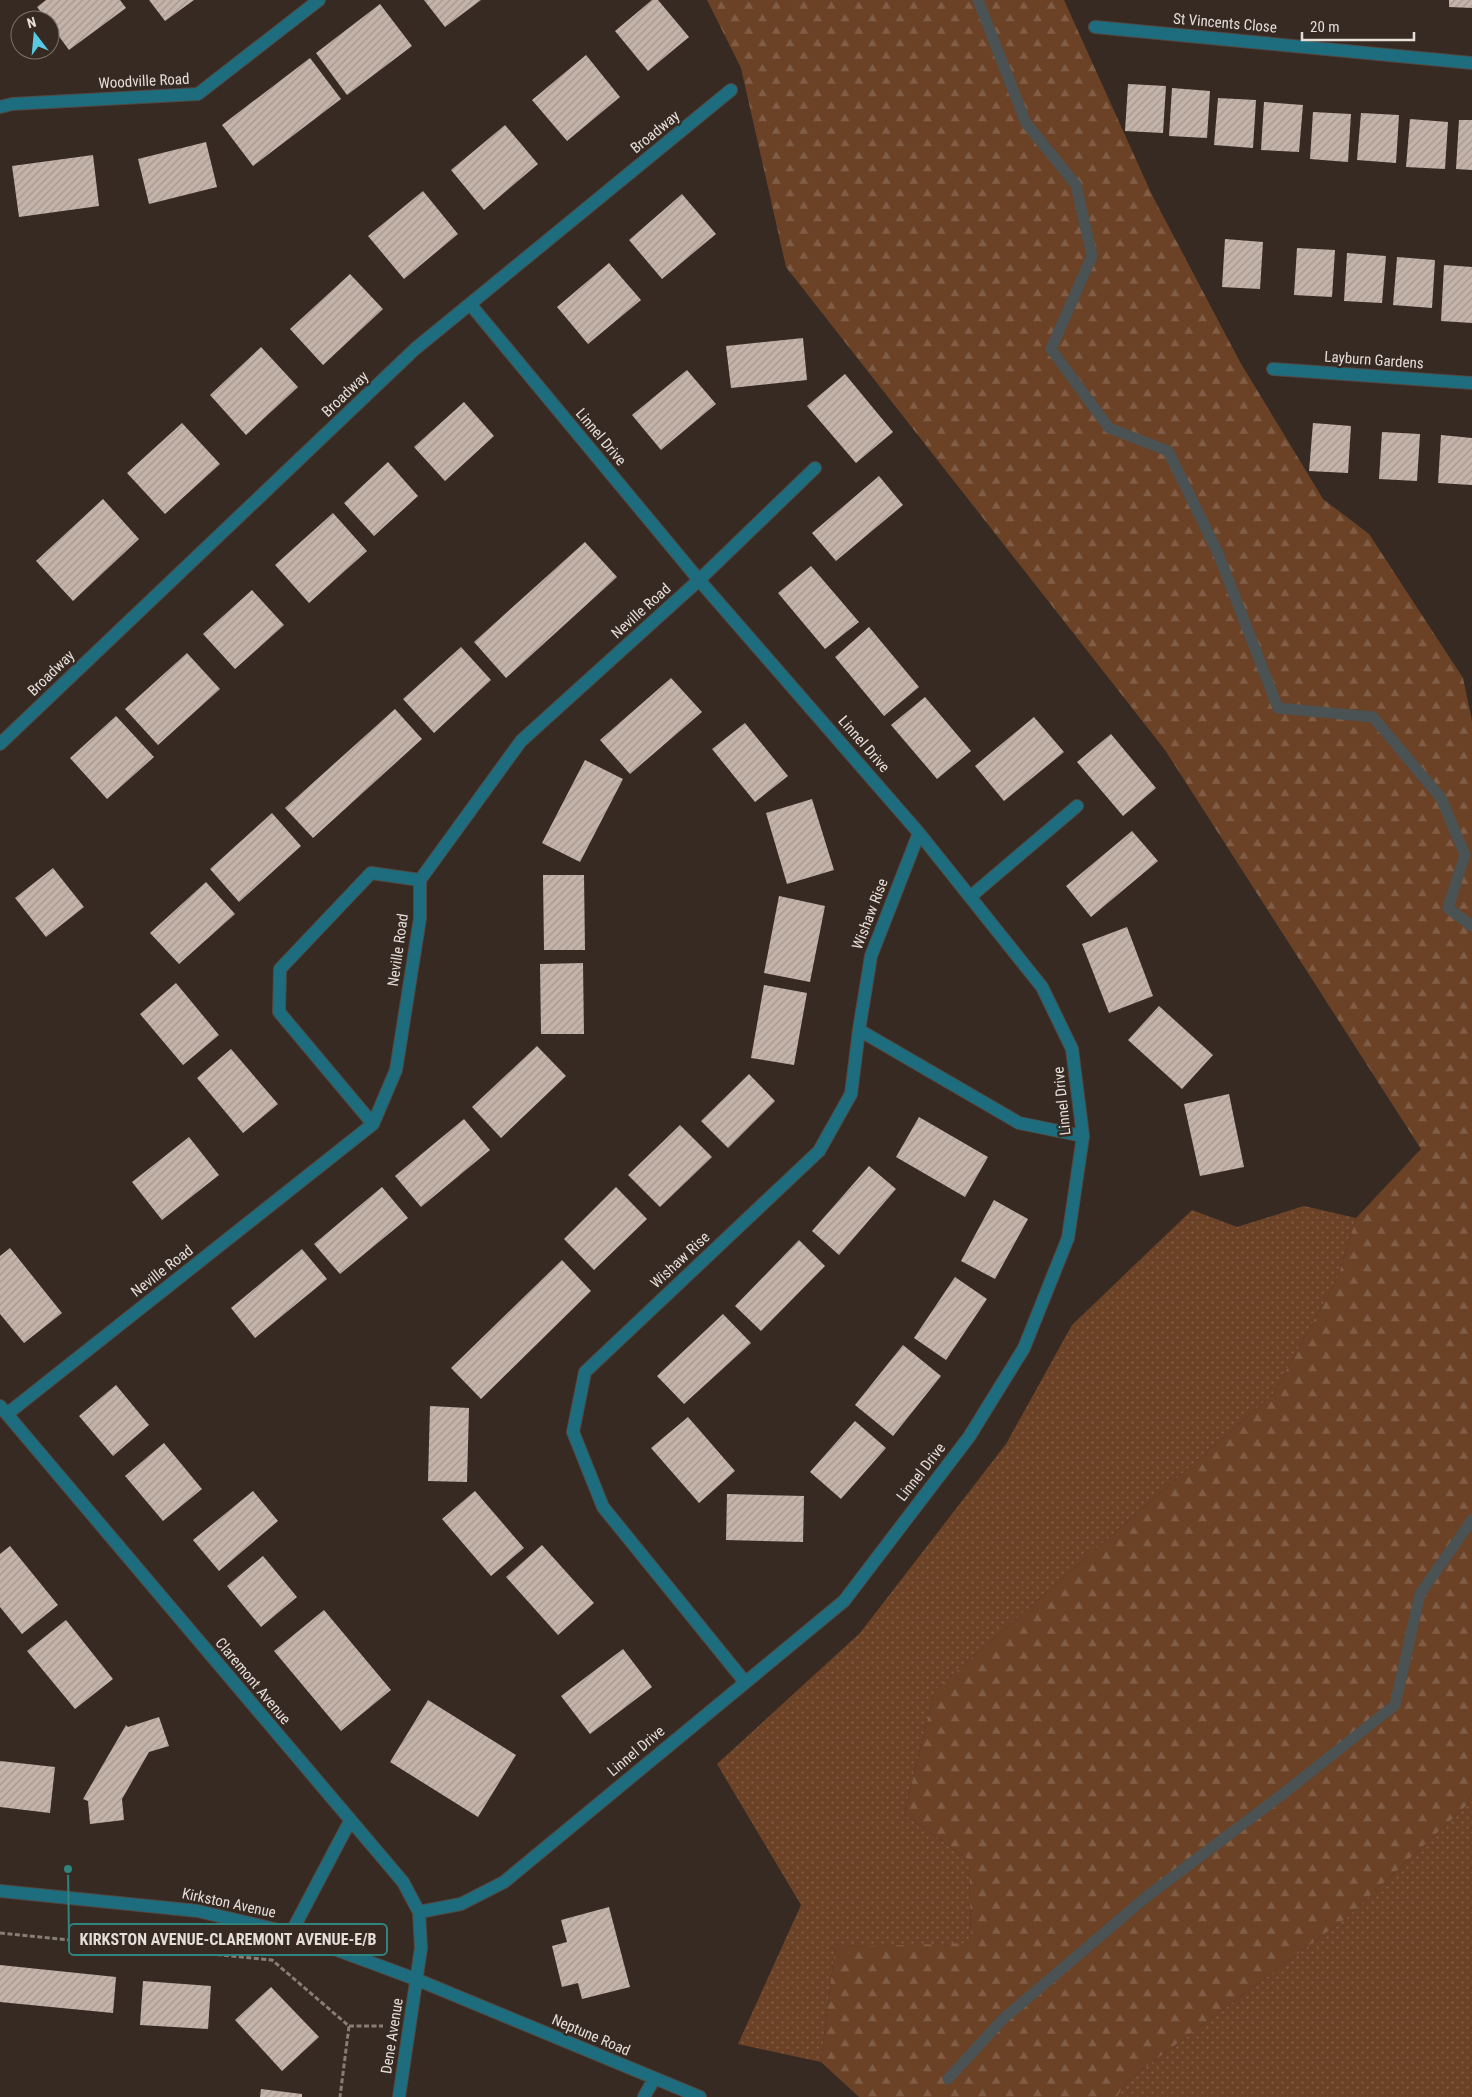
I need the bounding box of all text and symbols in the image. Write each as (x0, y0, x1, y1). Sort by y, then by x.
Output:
street label: St Vincents Close (1172, 9, 1278, 37)
north arrow (10, 10, 60, 60)
scale bar (1302, 10, 1414, 42)
text: N (25, 14, 38, 31)
text: 20 m (1310, 18, 1340, 36)
street label: Woodville Road (98, 70, 190, 92)
street label: Broadway (627, 107, 683, 157)
street label: Layburn Gardens (1324, 348, 1424, 372)
street label: Broadway (318, 367, 372, 421)
street label: Linnel Drive (572, 405, 630, 469)
street label: Neville Road (608, 580, 674, 642)
street label: Broadway (24, 646, 78, 700)
street label: Linnel Drive (835, 712, 893, 776)
street label: Wishaw Rise (848, 876, 892, 952)
street label: Neville Road (384, 912, 412, 988)
street label: Linnel Drive (1049, 1066, 1075, 1136)
street label: Wishaw Rise (647, 1228, 713, 1292)
street label: Neville Road (127, 1241, 197, 1301)
street label: Linnel Drive (893, 1439, 949, 1505)
street label: Claremont Avenue (211, 1634, 295, 1728)
street label: Linnel Drive (604, 1722, 668, 1780)
street label: Kirkston Avenue (180, 1884, 278, 1922)
callout: KIRKSTON AVENUE-CLAREMONT AVENUE-E/B (69, 1924, 387, 1955)
text: KIRKSTON AVENUE-CLAREMONT AVENUE-E/B (80, 1930, 376, 1949)
street label: Dene Avenue (377, 1997, 407, 2075)
street label: Neptune Road (549, 2010, 633, 2060)

